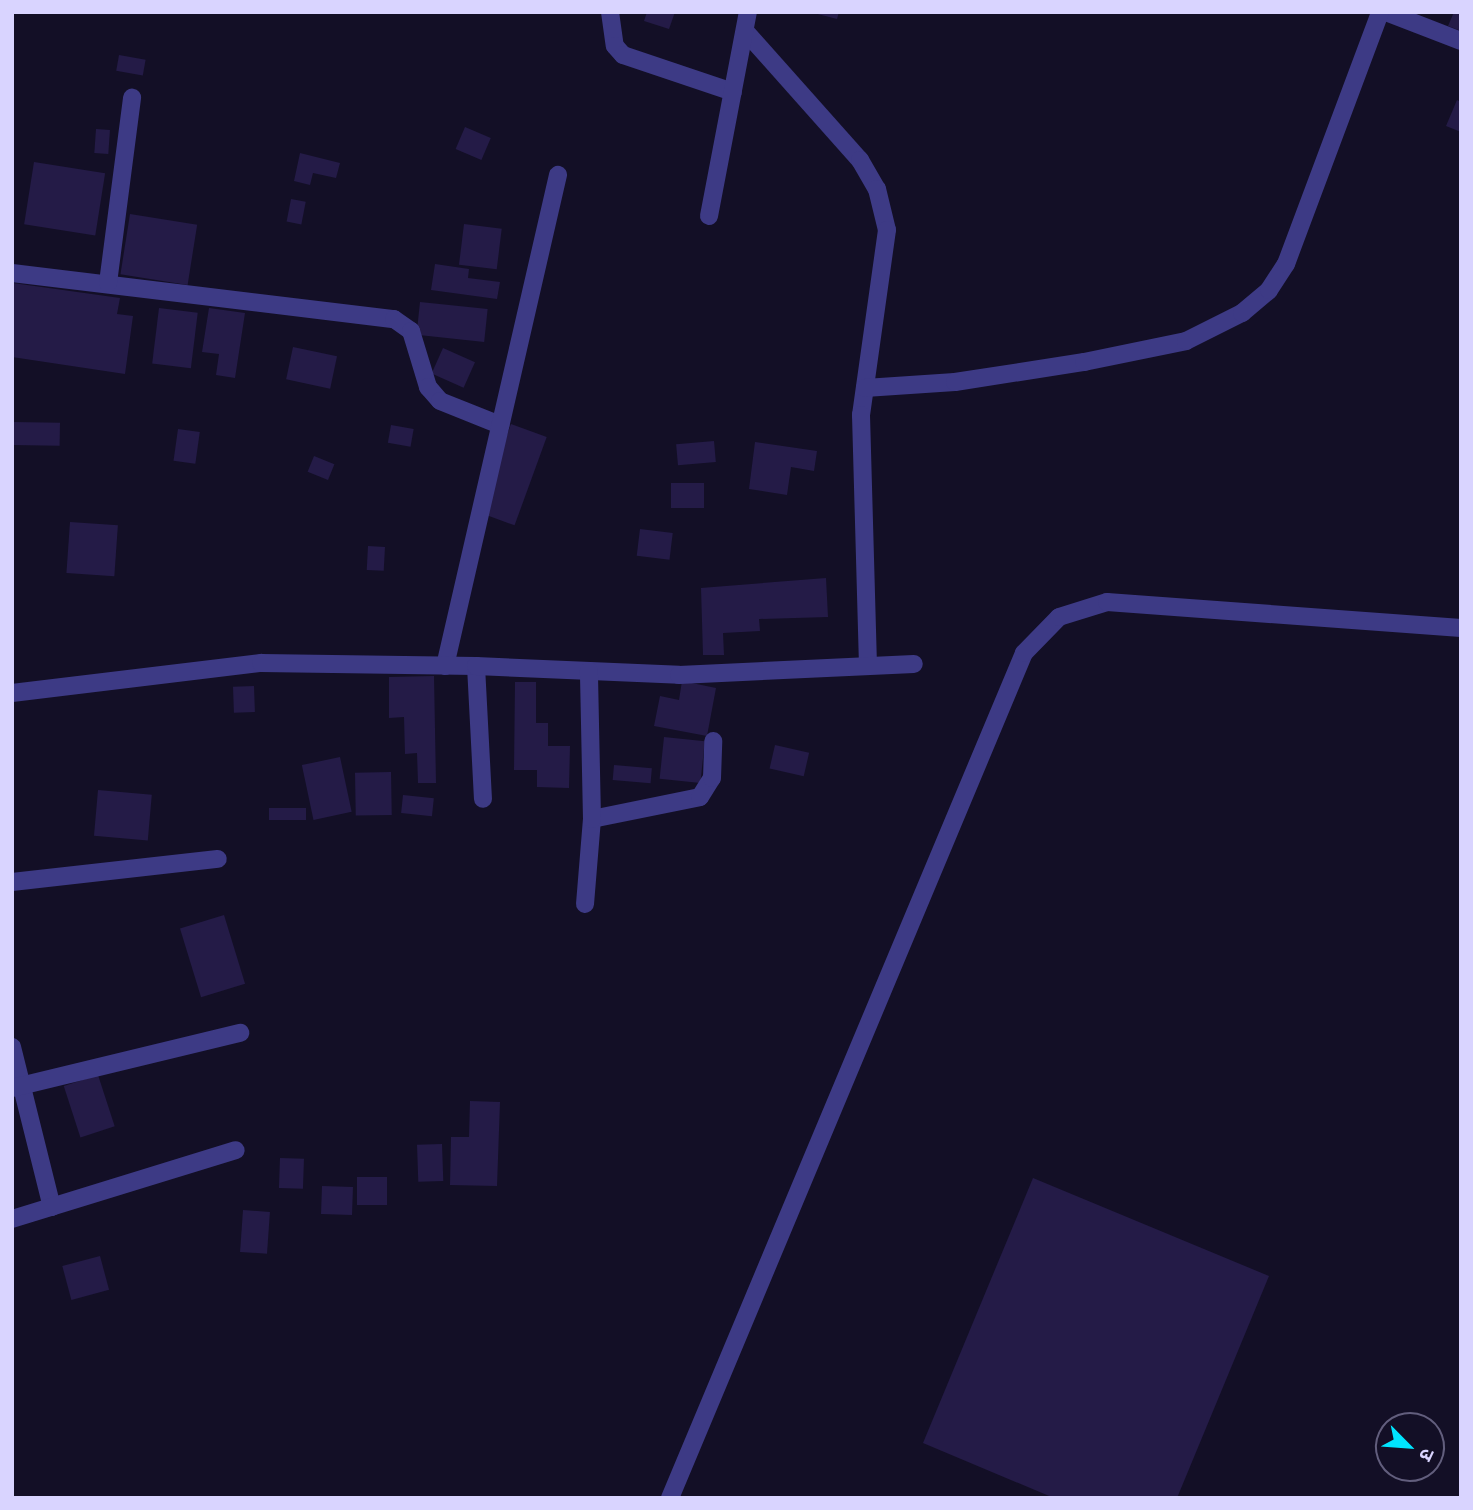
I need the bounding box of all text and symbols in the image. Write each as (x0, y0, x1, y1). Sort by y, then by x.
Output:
north arrow (1375, 1412, 1445, 1482)
text: उ (1415, 1445, 1440, 1465)

